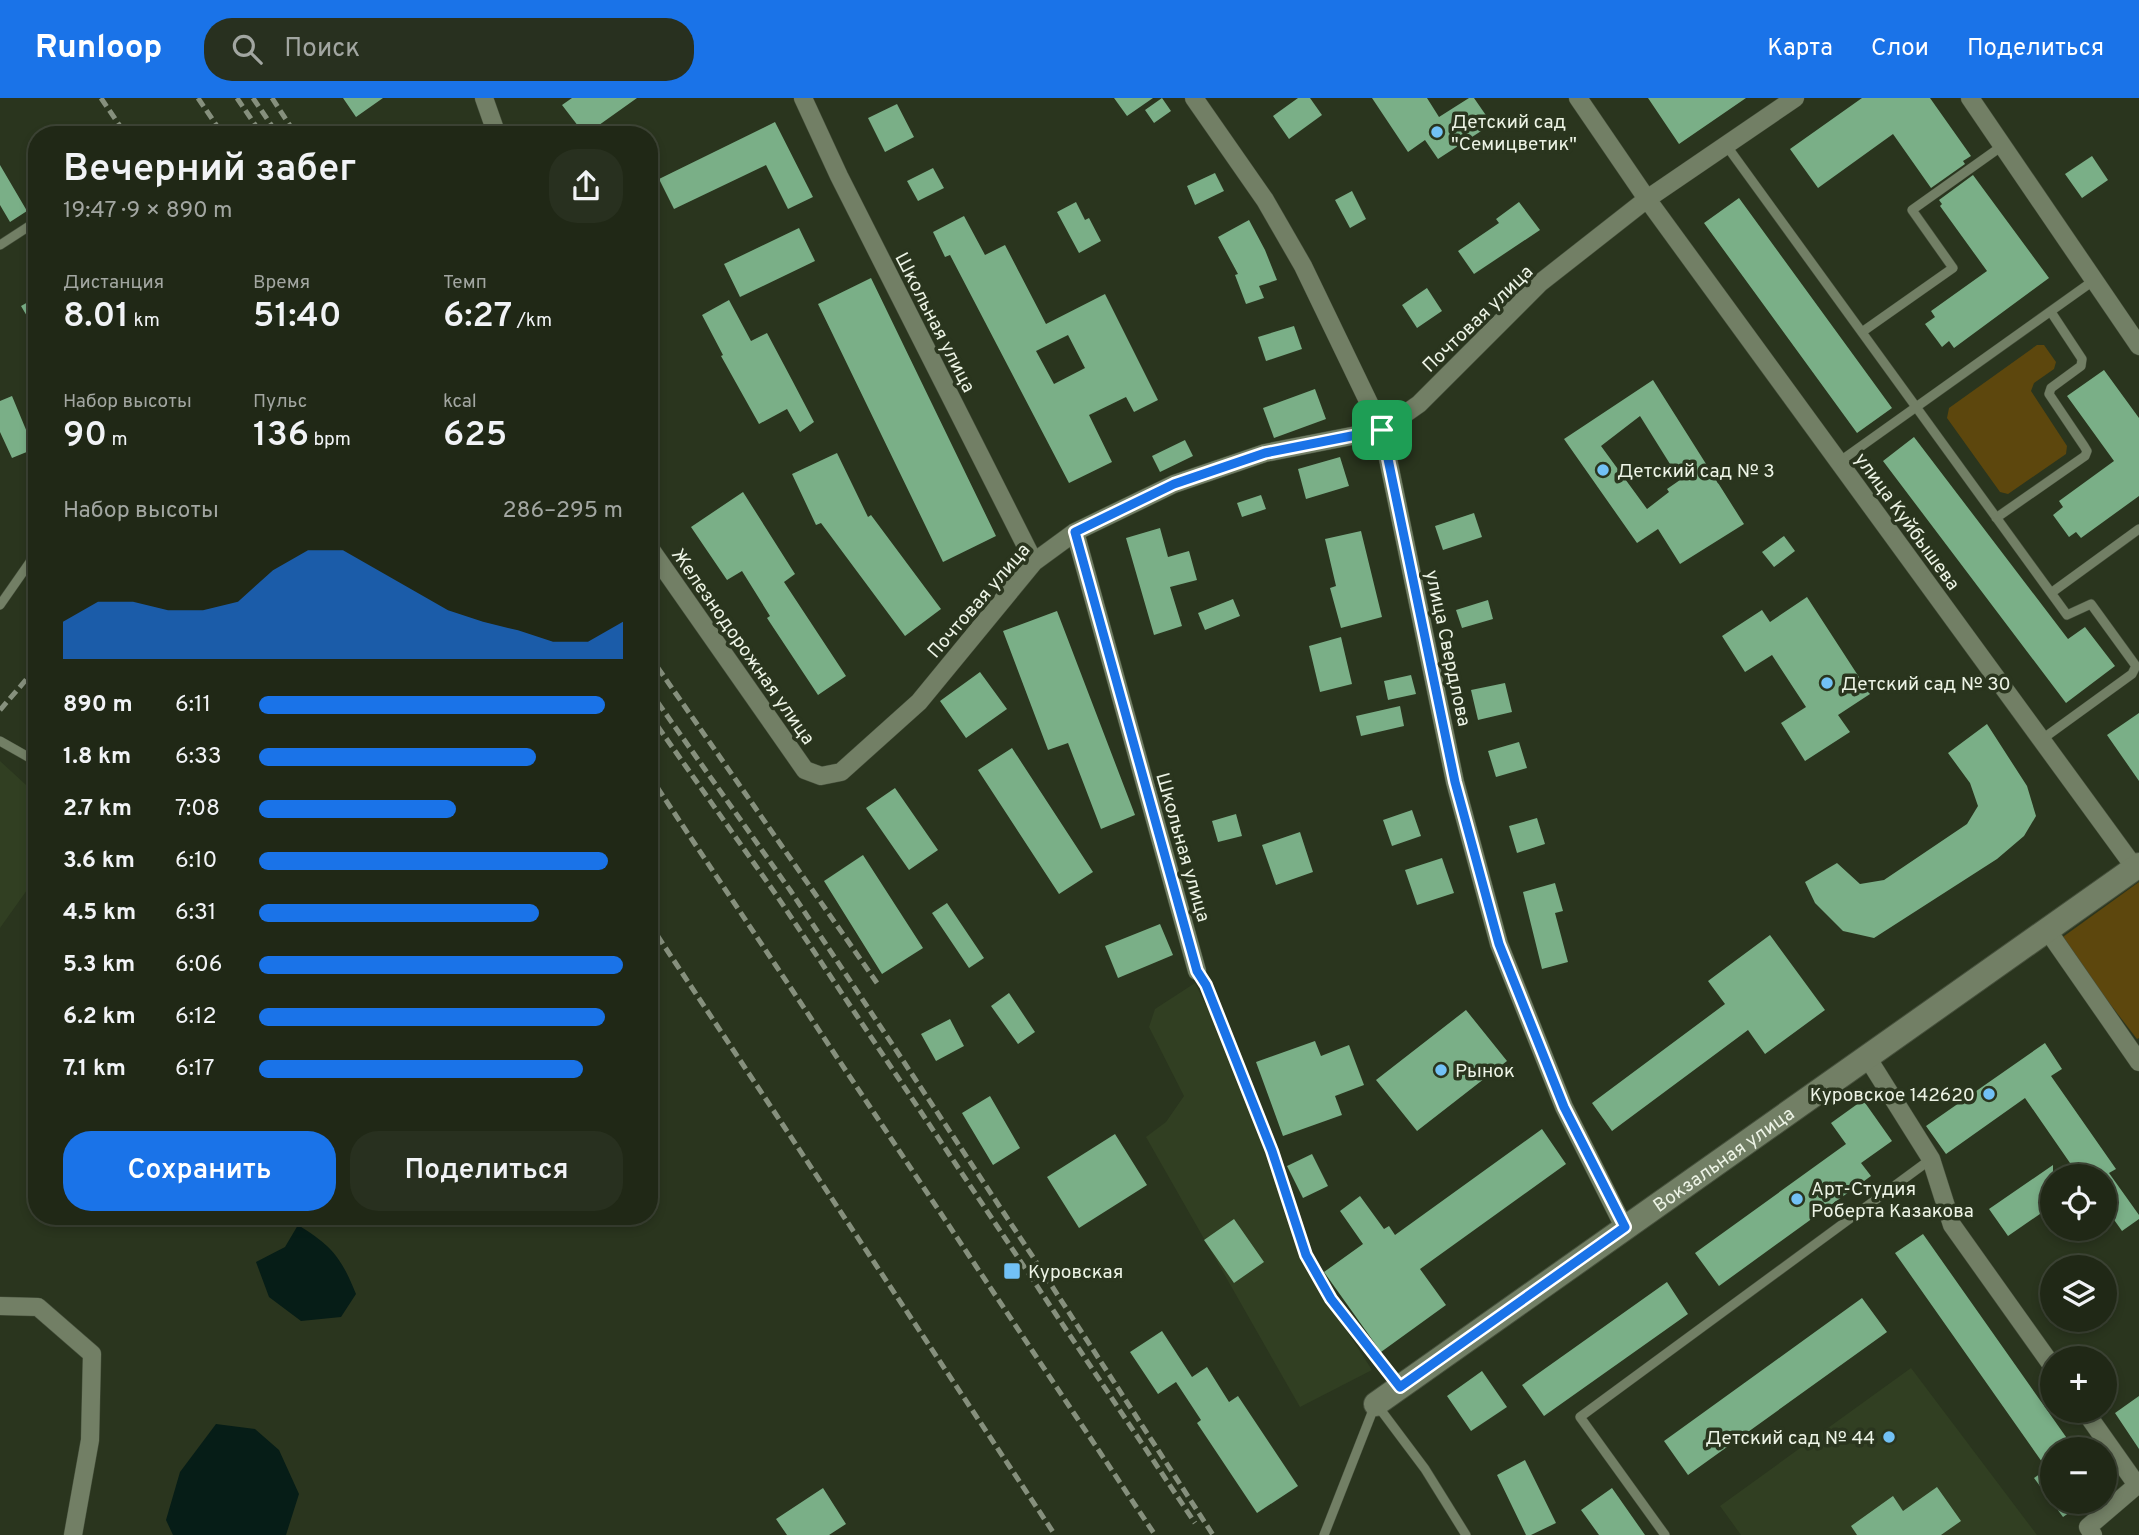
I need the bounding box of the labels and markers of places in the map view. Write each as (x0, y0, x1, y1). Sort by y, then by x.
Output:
place label: Детский сад "Семицветик" (1451, 111, 1577, 157)
marker: Детский сад "Семицветик" (1429, 124, 1445, 140)
pin (1352, 400, 1412, 460)
place label: Детский сад № 3 (1617, 460, 1775, 484)
marker: Детский сад № 3 (1595, 462, 1611, 478)
place label: Детский сад № 30 (1841, 673, 2011, 697)
marker: Детский сад № 30 (1819, 675, 1835, 691)
place label: Рынок (1455, 1060, 1515, 1084)
marker: Рынок (1433, 1062, 1449, 1078)
place label: Куровское 142620 (1810, 1084, 1975, 1108)
marker: Куровское 142620 (1981, 1086, 1997, 1102)
place label: Арт-Студия Роберта Казакова (1811, 1178, 1974, 1224)
marker: Арт-Студия Роберта Казакова (1789, 1191, 1805, 1207)
marker: Куровская (1002, 1261, 1022, 1281)
place label: Куровская (1028, 1261, 1123, 1285)
place label: Детский сад № 44 (1705, 1427, 1875, 1451)
marker: Детский сад № 44 (1881, 1429, 1897, 1445)

